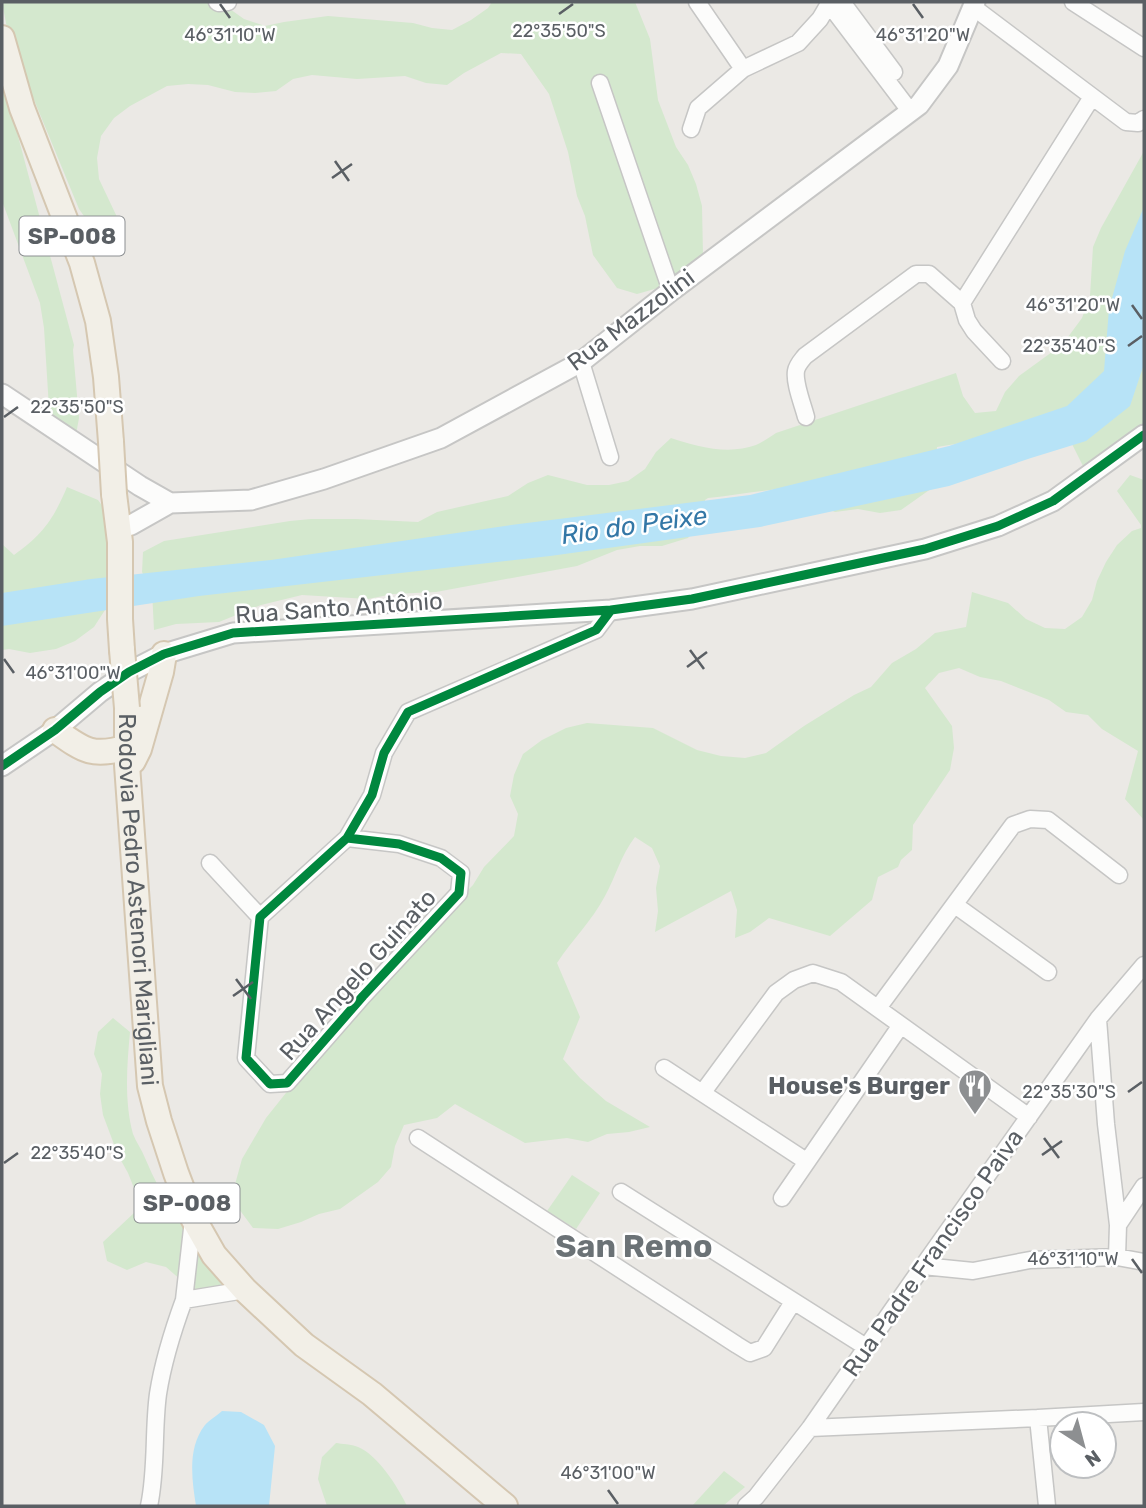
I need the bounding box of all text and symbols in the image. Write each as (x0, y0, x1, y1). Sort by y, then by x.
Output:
text: 22°35'50"S (512, 20, 606, 42)
text: 46°31'10"W (184, 24, 276, 46)
text: 46°31'20"W (876, 24, 970, 46)
road number: SP-008 (20, 216, 124, 256)
street label: Rua Mazzolini (562, 263, 700, 377)
text: 46°31'20"W (1026, 294, 1120, 316)
text: 22°35'40"S (1022, 335, 1116, 357)
text: 22°35'50"S (30, 396, 124, 418)
water label: Rio do Peixe (559, 500, 710, 551)
street label: Rua Santo Antônio (234, 587, 444, 629)
text: 46°31'00"W (25, 662, 121, 684)
street label: Rodovia Pedro Astenori Marigliani (113, 713, 164, 1087)
street label: Rua Angelo Guinato (274, 884, 442, 1066)
restaurant icon: House's Burger (956, 1067, 994, 1116)
place label: House's Burger (768, 1072, 950, 1100)
text: 22°35'30"S (1022, 1081, 1116, 1103)
street label: Rua Padre Francisco Paiva (837, 1124, 1029, 1382)
text: 22°35'40"S (30, 1142, 124, 1164)
road number: SP-008 (134, 1184, 240, 1222)
district label: San Remo (555, 1227, 713, 1265)
text: 46°31'10"W (1027, 1248, 1119, 1270)
north arrow (1048, 1410, 1118, 1480)
text: N (1080, 1445, 1105, 1472)
text: 46°31'00"W (560, 1462, 656, 1484)

